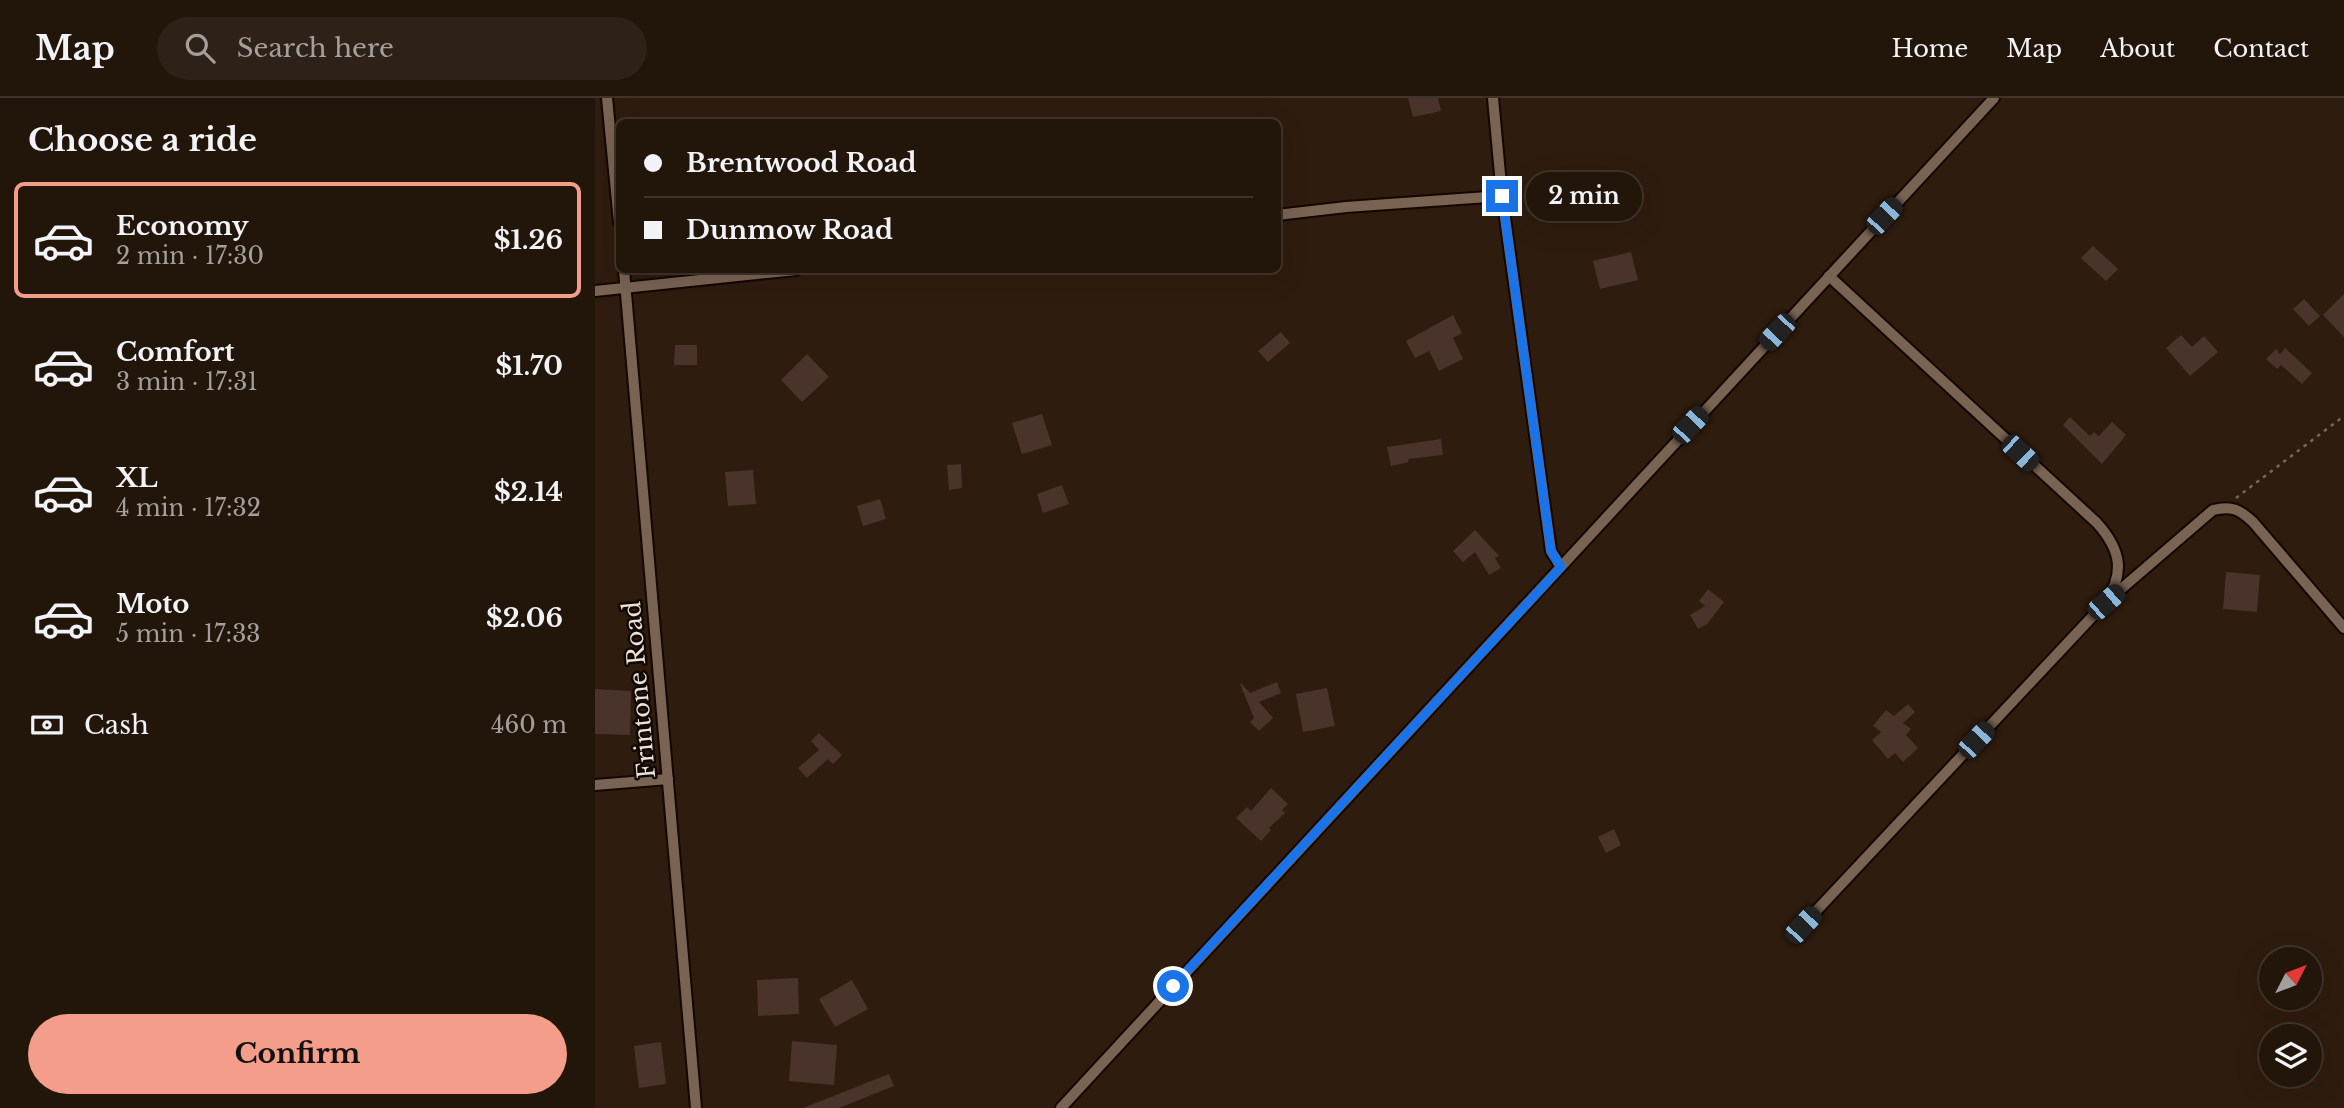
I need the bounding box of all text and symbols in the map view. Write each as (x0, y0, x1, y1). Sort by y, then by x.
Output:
search box (157, 17, 647, 80)
text: Map (35, 28, 115, 69)
icon: search (181, 29, 219, 67)
text: Search here (237, 32, 394, 64)
text: Home (1892, 34, 1968, 63)
text: Map (2006, 34, 2062, 63)
text: About (2100, 34, 2175, 63)
text: Contact (2213, 34, 2309, 63)
text: Choose a ride (28, 120, 257, 160)
text: Brentwood Road (686, 147, 917, 179)
callout: 2 min (1527, 172, 1642, 220)
route end (1486, 180, 1518, 212)
text: 2 min (1548, 182, 1620, 210)
car (1862, 193, 1907, 239)
icon: car (32, 209, 95, 272)
text: Economy (116, 210, 249, 242)
text: Dunmow Road (686, 214, 893, 246)
text: $1.26 (494, 224, 563, 256)
text: 2 min · 17:30 (116, 242, 264, 270)
car (1755, 309, 1800, 355)
icon: car (32, 335, 95, 398)
text: Comfort (116, 336, 234, 368)
text: $1.70 (495, 350, 563, 382)
text: 3 min · 17:31 (116, 368, 258, 396)
car (1668, 402, 1713, 448)
car (1998, 431, 2043, 475)
icon: car (32, 461, 95, 524)
text: XL (116, 462, 158, 494)
text: $2.14 (494, 476, 563, 508)
text: 4 min · 17:32 (116, 494, 261, 522)
car (2084, 580, 2129, 624)
icon: car (32, 587, 95, 650)
text: Moto (116, 588, 189, 620)
street label: Frintone Road (617, 600, 661, 780)
text: $2.06 (486, 602, 563, 634)
text: 5 min · 17:33 (116, 620, 261, 648)
icon: cash (28, 706, 66, 744)
text: Cash (84, 709, 149, 741)
text: 460 m (491, 711, 567, 739)
car (1954, 717, 1999, 763)
car (1781, 902, 1826, 948)
north arrow (2259, 947, 2322, 1010)
map controls (2259, 947, 2322, 1087)
route start (1157, 970, 1189, 1002)
button: Confirm (28, 1014, 567, 1094)
button: layers (2259, 1024, 2322, 1087)

